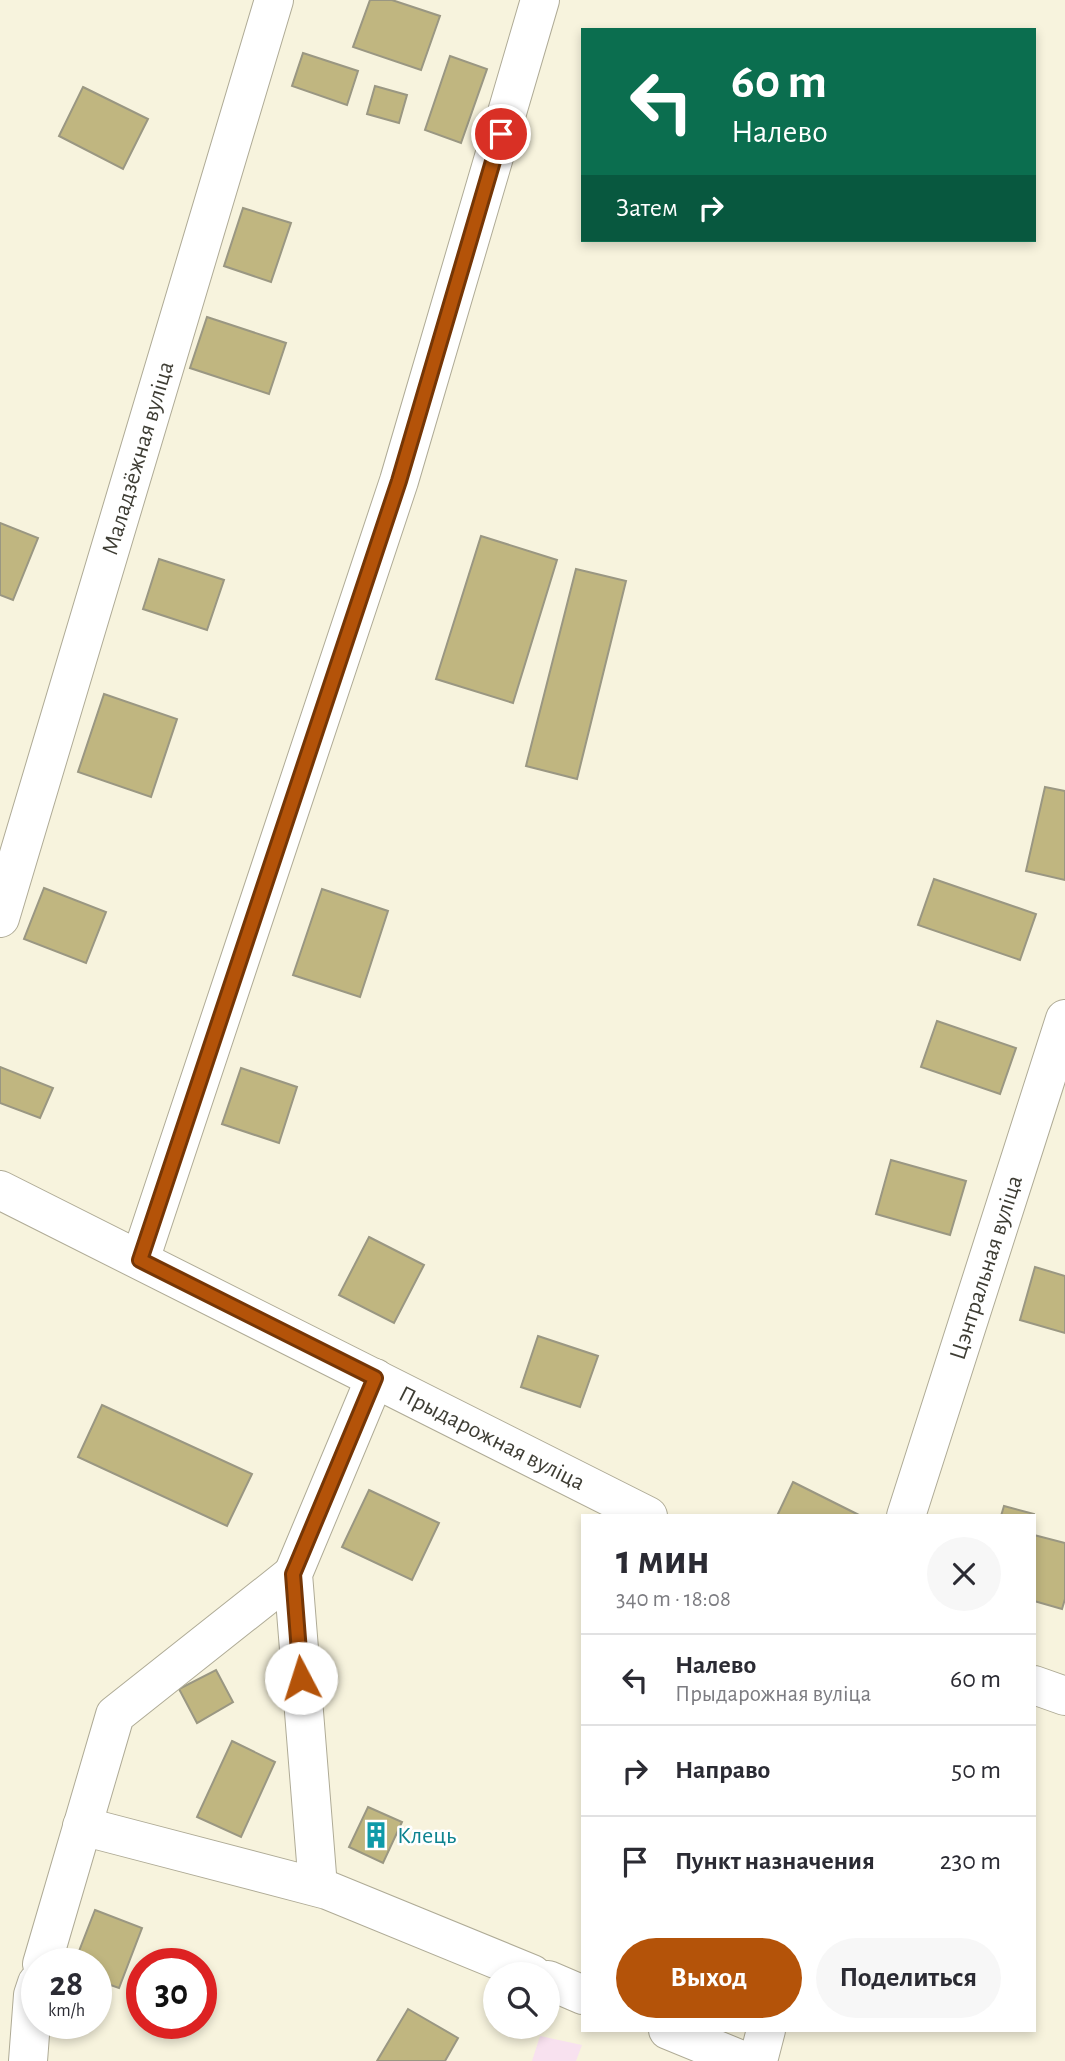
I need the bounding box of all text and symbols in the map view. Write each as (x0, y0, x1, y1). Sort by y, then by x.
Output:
icon: left (616, 56, 707, 147)
text: 60 m (731, 58, 827, 107)
pin (471, 104, 531, 164)
icon: arrive (482, 115, 520, 153)
text: Налево (731, 116, 828, 148)
icon: right (692, 189, 730, 227)
text: Затем (616, 195, 678, 221)
street label: Маладзёжная вуліца (98, 359, 178, 558)
street label: Цэнтральная вуліца (946, 1172, 1027, 1363)
street label: Прыдарожная вуліца (395, 1382, 589, 1495)
button: close (927, 1537, 1001, 1611)
text: 1 мин (616, 1539, 710, 1581)
text: 340 m · 18:08 (616, 1588, 731, 1611)
position arrow (264, 1641, 338, 1715)
text: Налево (675, 1652, 756, 1678)
icon: left (616, 1661, 654, 1699)
text: 60 m (950, 1666, 1001, 1692)
text: Прыдарожная вуліца (675, 1683, 871, 1706)
icon: right (616, 1752, 654, 1790)
text: Направо (675, 1757, 770, 1783)
text: 50 m (951, 1757, 1001, 1783)
building icon: Клець (361, 1820, 391, 1850)
place label: Клець (397, 1824, 456, 1848)
icon: arrive (616, 1843, 654, 1881)
text: Пункт назначения (675, 1848, 875, 1874)
text: 230 m (940, 1848, 1001, 1874)
button: Выход (616, 1938, 802, 2018)
button: Поделиться (816, 1938, 1001, 2018)
speed limit sign: 30 (126, 1948, 217, 2039)
map controls (483, 1962, 560, 2039)
button: search (483, 1962, 560, 2039)
text: 28 (50, 1967, 83, 2002)
text: km/h (48, 2002, 85, 2020)

